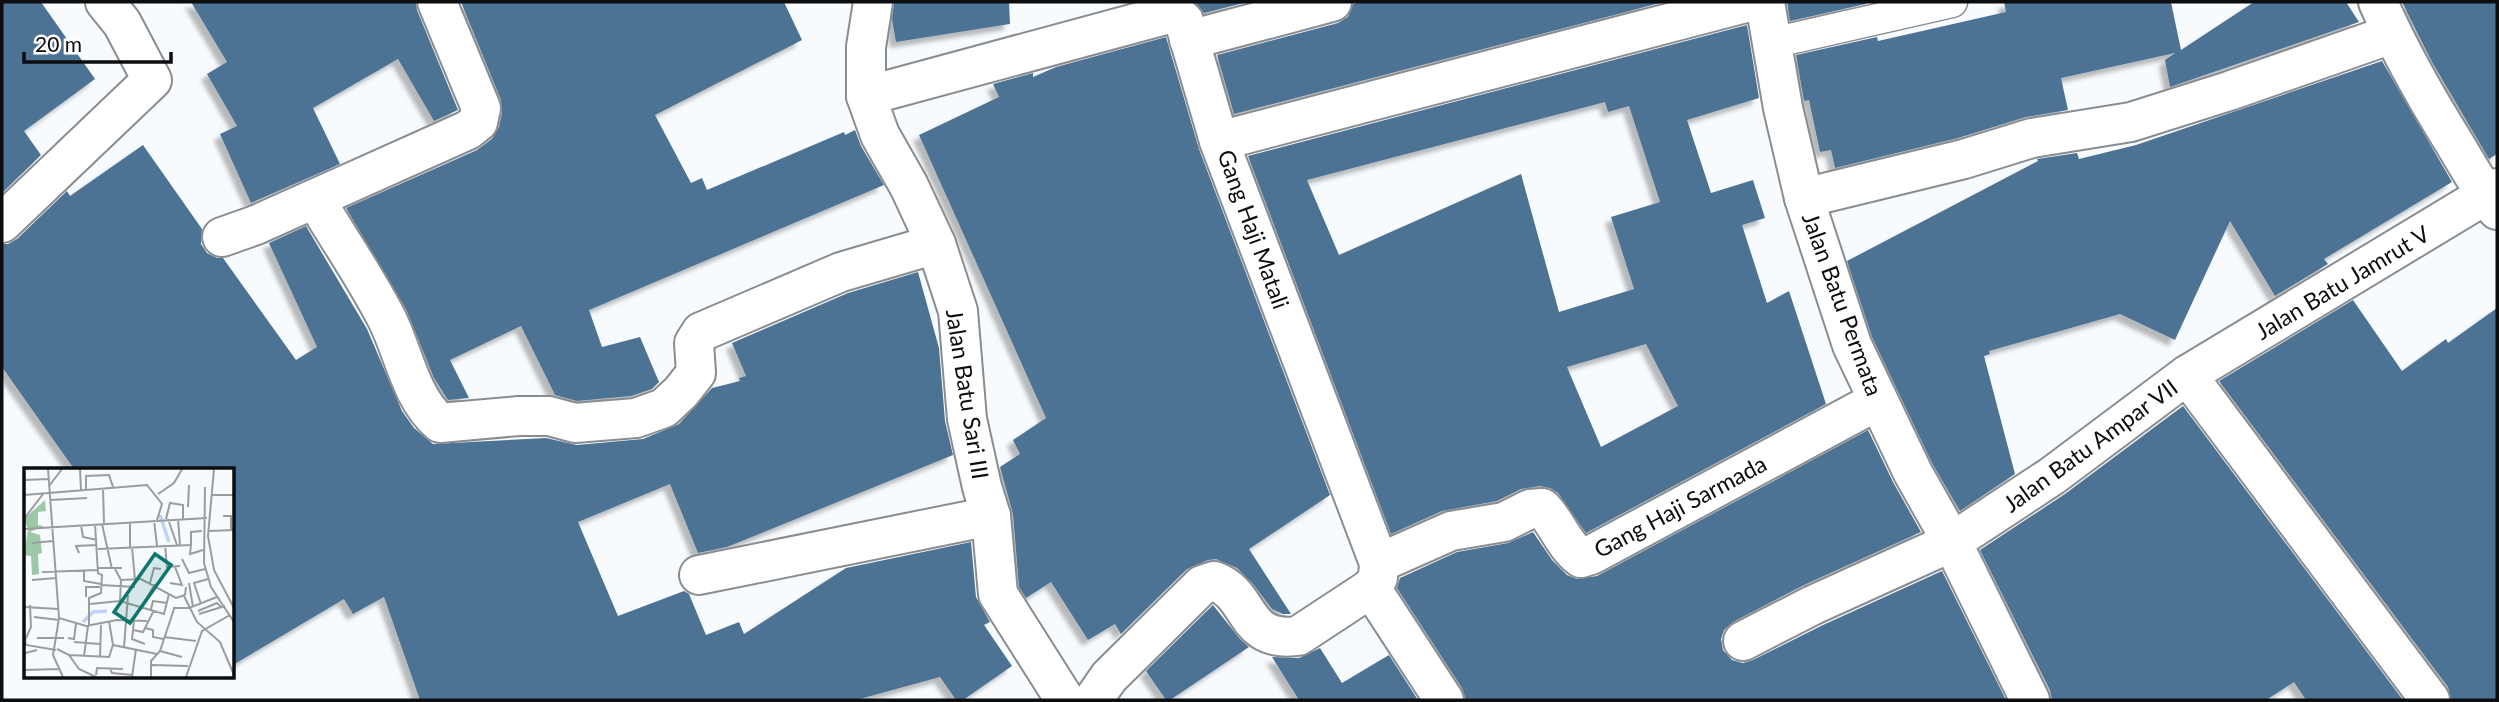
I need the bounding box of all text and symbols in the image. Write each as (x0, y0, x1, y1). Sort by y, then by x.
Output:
scale bar (24, 21, 172, 65)
text: 20 m (35, 31, 82, 56)
street label: Gang Haji Matali (1212, 146, 1296, 312)
street label: Jalan Batu Permata (1797, 209, 1889, 399)
street label: Jalan Batu Jamrut V (2250, 219, 2435, 345)
street label: Jalan Batu Sari III (941, 307, 995, 481)
street label: Jalan Batu Ampar VII (1997, 372, 2183, 518)
street label: Gang Haji Sarmada (1589, 449, 1771, 563)
inset map (24, 468, 234, 678)

